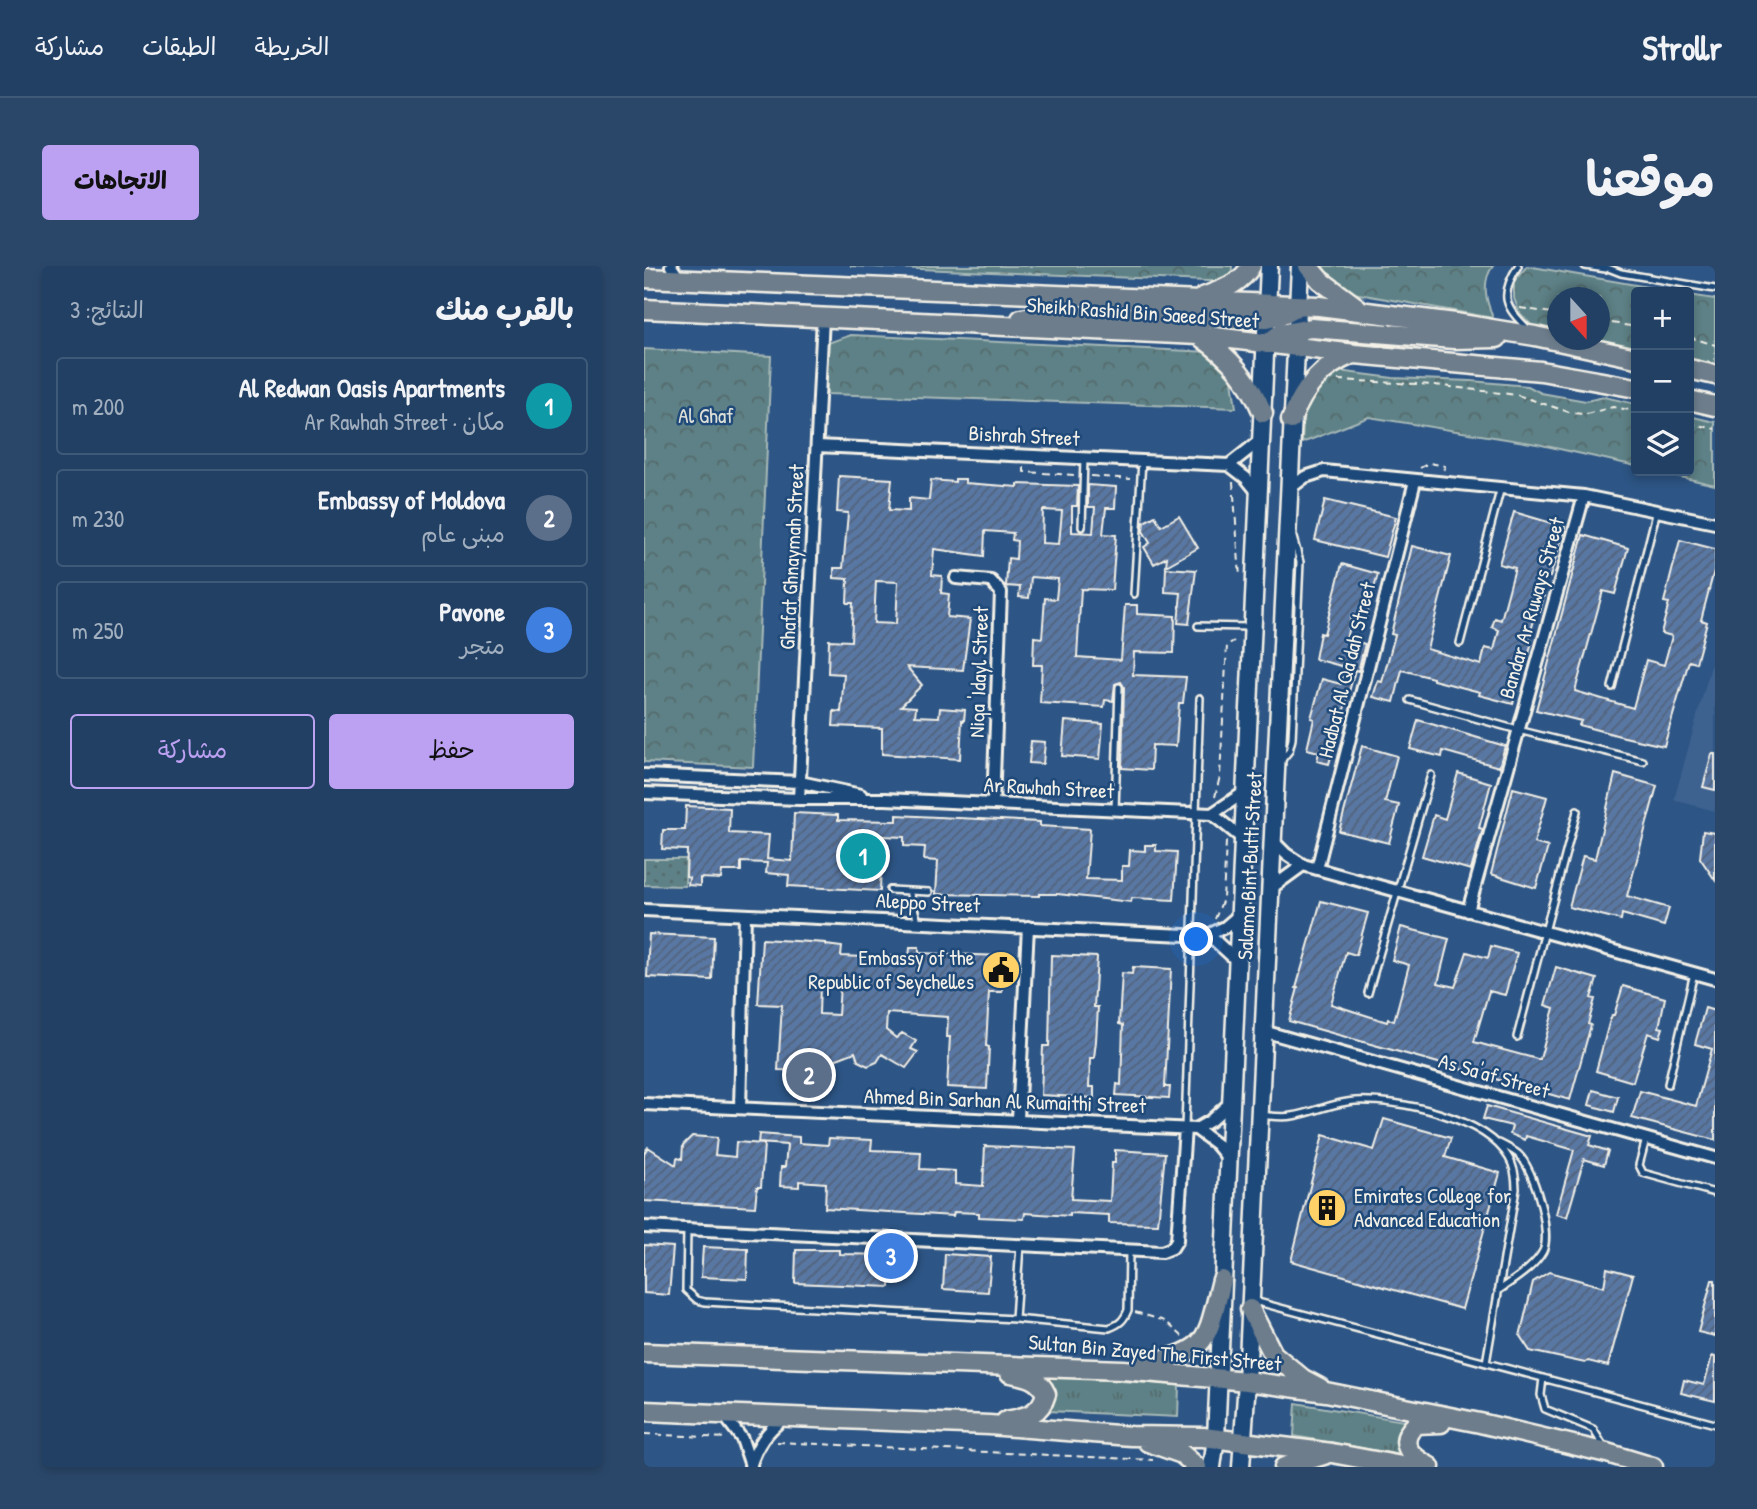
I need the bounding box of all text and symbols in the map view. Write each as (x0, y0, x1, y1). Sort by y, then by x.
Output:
text: Strollr (1643, 26, 1722, 70)
text: مشاركة (35, 30, 104, 62)
text: الطبقات (142, 30, 217, 62)
text: الخريطة (255, 30, 329, 62)
button: الاتجاهات (42, 145, 199, 220)
text: موقعنا (1585, 145, 1715, 211)
north arrow (1547, 287, 1610, 350)
map controls (1631, 287, 1694, 476)
button: + (1631, 287, 1694, 350)
text: بالقرب منك (436, 289, 574, 329)
street label: Sheikh Rashid Bin Saeed Street (1026, 290, 1261, 335)
text: النتائج: 3 (70, 294, 144, 325)
button: − (1631, 350, 1694, 413)
text: Al Redwan Oasis Apartments (239, 370, 505, 405)
text: 200 m (72, 391, 124, 422)
text: 1 (545, 391, 553, 422)
park label: Al Ghaf (678, 401, 734, 430)
text: مكان · Ar Rawhah Street (304, 406, 505, 437)
button: layers (1631, 413, 1694, 476)
street label: Bishrah Street (968, 418, 1081, 453)
street label: Ghafat Ghnaymah Street (772, 463, 811, 650)
text: Embassy of Moldova (318, 482, 505, 517)
text: 230 m (72, 503, 124, 534)
text: 2 (544, 503, 554, 534)
street label: Bandar Ar Ruways Street (1492, 513, 1572, 702)
text: مبنى عام (421, 518, 505, 549)
street label: Hadbat Al Qa'dah Street (1311, 578, 1383, 761)
text: Pavone (439, 594, 505, 629)
street label: Niqa 'Idayl Street (962, 605, 995, 738)
text: 250 m (72, 615, 124, 646)
text: 3 (544, 615, 554, 646)
text: متجر (460, 630, 505, 661)
button: مشاركة (70, 714, 315, 789)
button: حفظ (329, 714, 574, 789)
street label: Ar Rawhah Street (983, 770, 1116, 805)
street label: Salama Bint Butti Street (1230, 771, 1269, 961)
pin: 1 (840, 830, 886, 882)
street label: Aleppo Street (875, 885, 982, 920)
your location (1179, 922, 1213, 956)
place label: Embassy of the Republic of Seychelles (808, 943, 974, 996)
public building icon: Embassy of the Republic of Seychelles (980, 949, 1022, 991)
street label: As Sa'af Street (1435, 1046, 1554, 1105)
pin: 2 (786, 1049, 832, 1101)
street label: Ahmed Bin Sarhan Al Rumaithi Street (864, 1081, 1147, 1120)
place label: Emirates College for Advanced Education (1354, 1181, 1511, 1234)
building icon: Emirates College for Advanced Education (1306, 1187, 1348, 1229)
pin: 3 (868, 1230, 914, 1282)
street label: Sultan Bin Zayed The First Street (1027, 1327, 1283, 1378)

